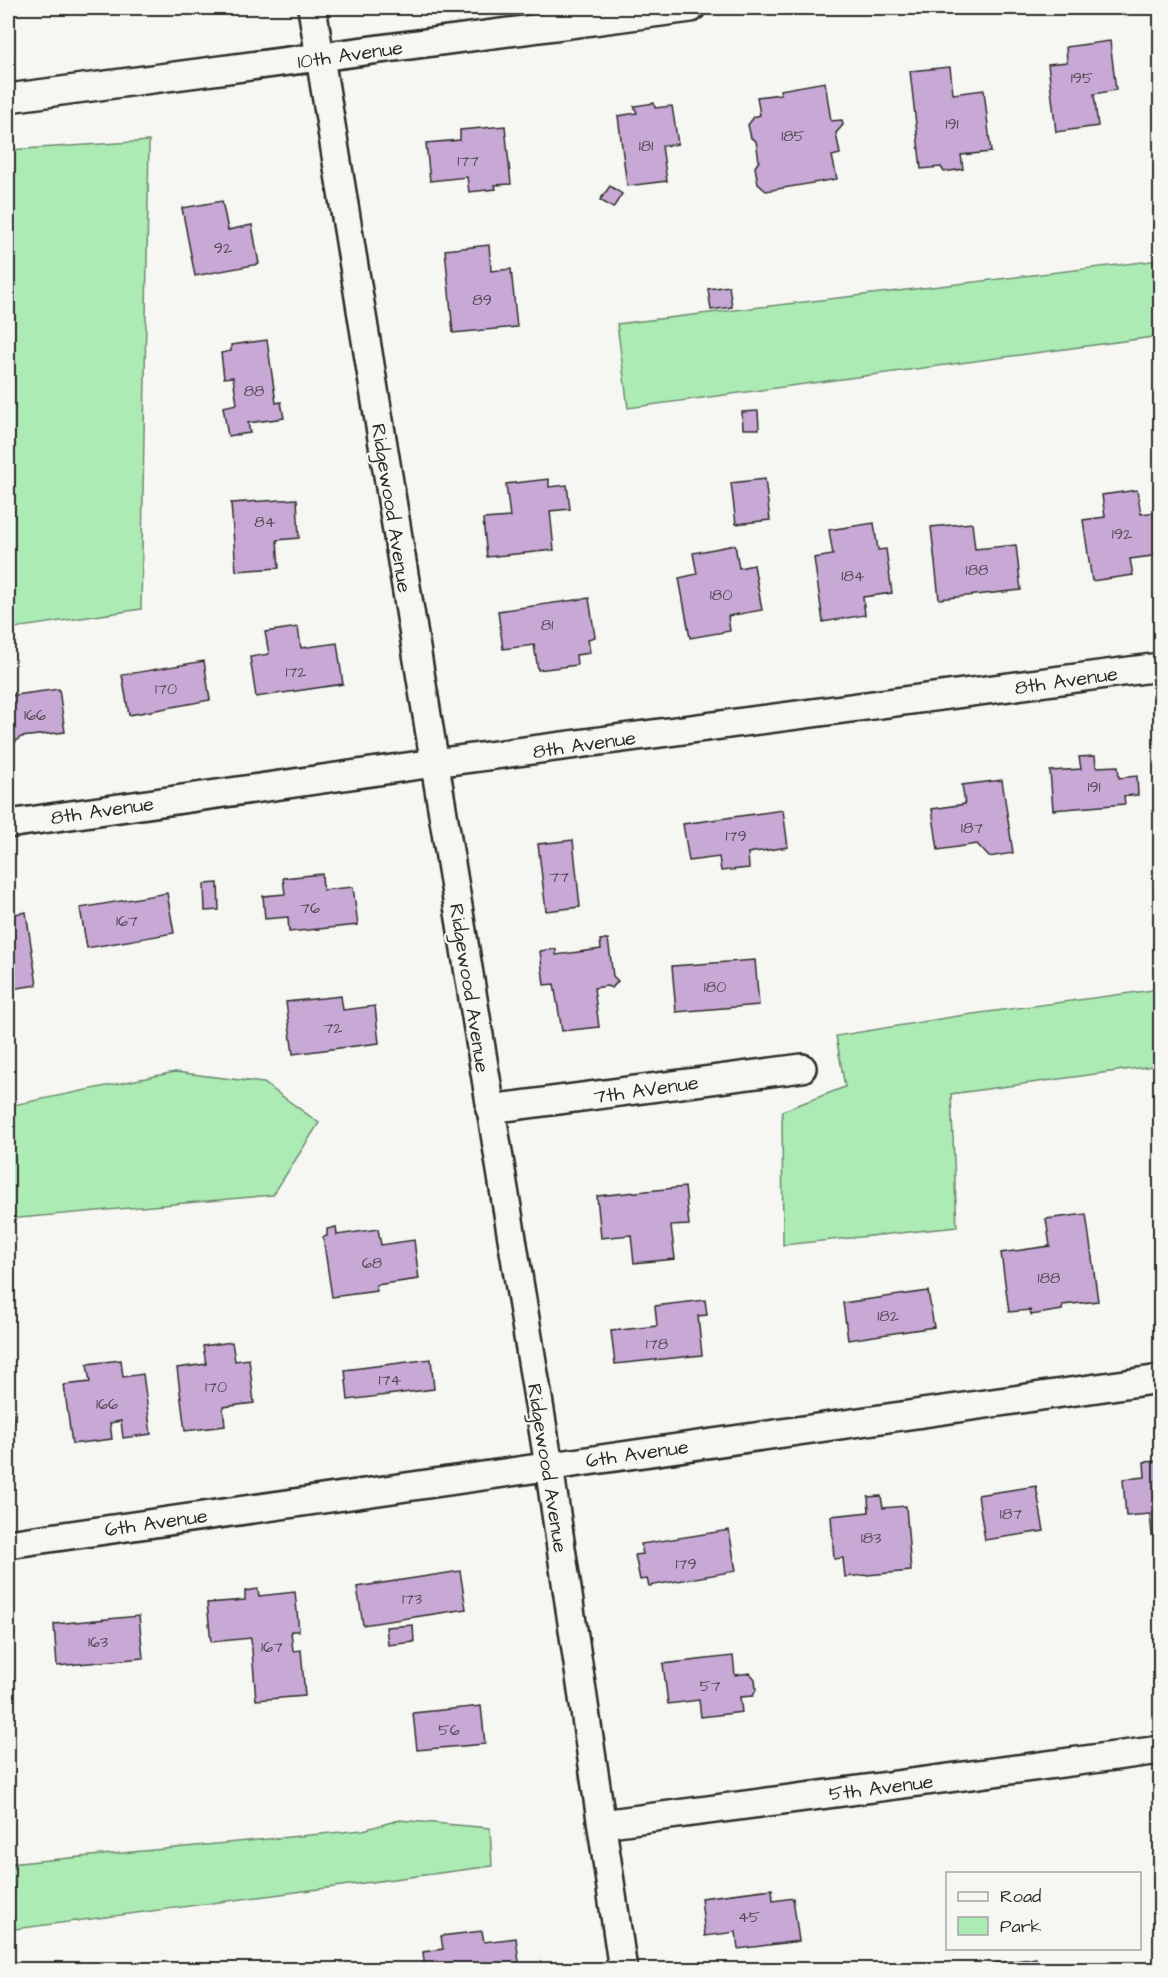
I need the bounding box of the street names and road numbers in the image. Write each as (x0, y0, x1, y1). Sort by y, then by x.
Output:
street label: 10th Avenue (296, 34, 405, 76)
street label: Ridgewood Avenue (363, 422, 418, 595)
street label: 8th Avenue (1013, 660, 1120, 702)
street label: 8th Avenue (531, 724, 638, 766)
street label: 8th Avenue (49, 790, 156, 832)
street label: Ridgewood Avenue (441, 902, 496, 1075)
street label: 7th AVenue (592, 1069, 700, 1111)
street label: Ridgewood Avenue (519, 1382, 574, 1555)
street label: 6th Avenue (584, 1433, 691, 1475)
street label: 6th Avenue (103, 1502, 210, 1544)
street label: 5th Avenue (827, 1768, 935, 1808)

